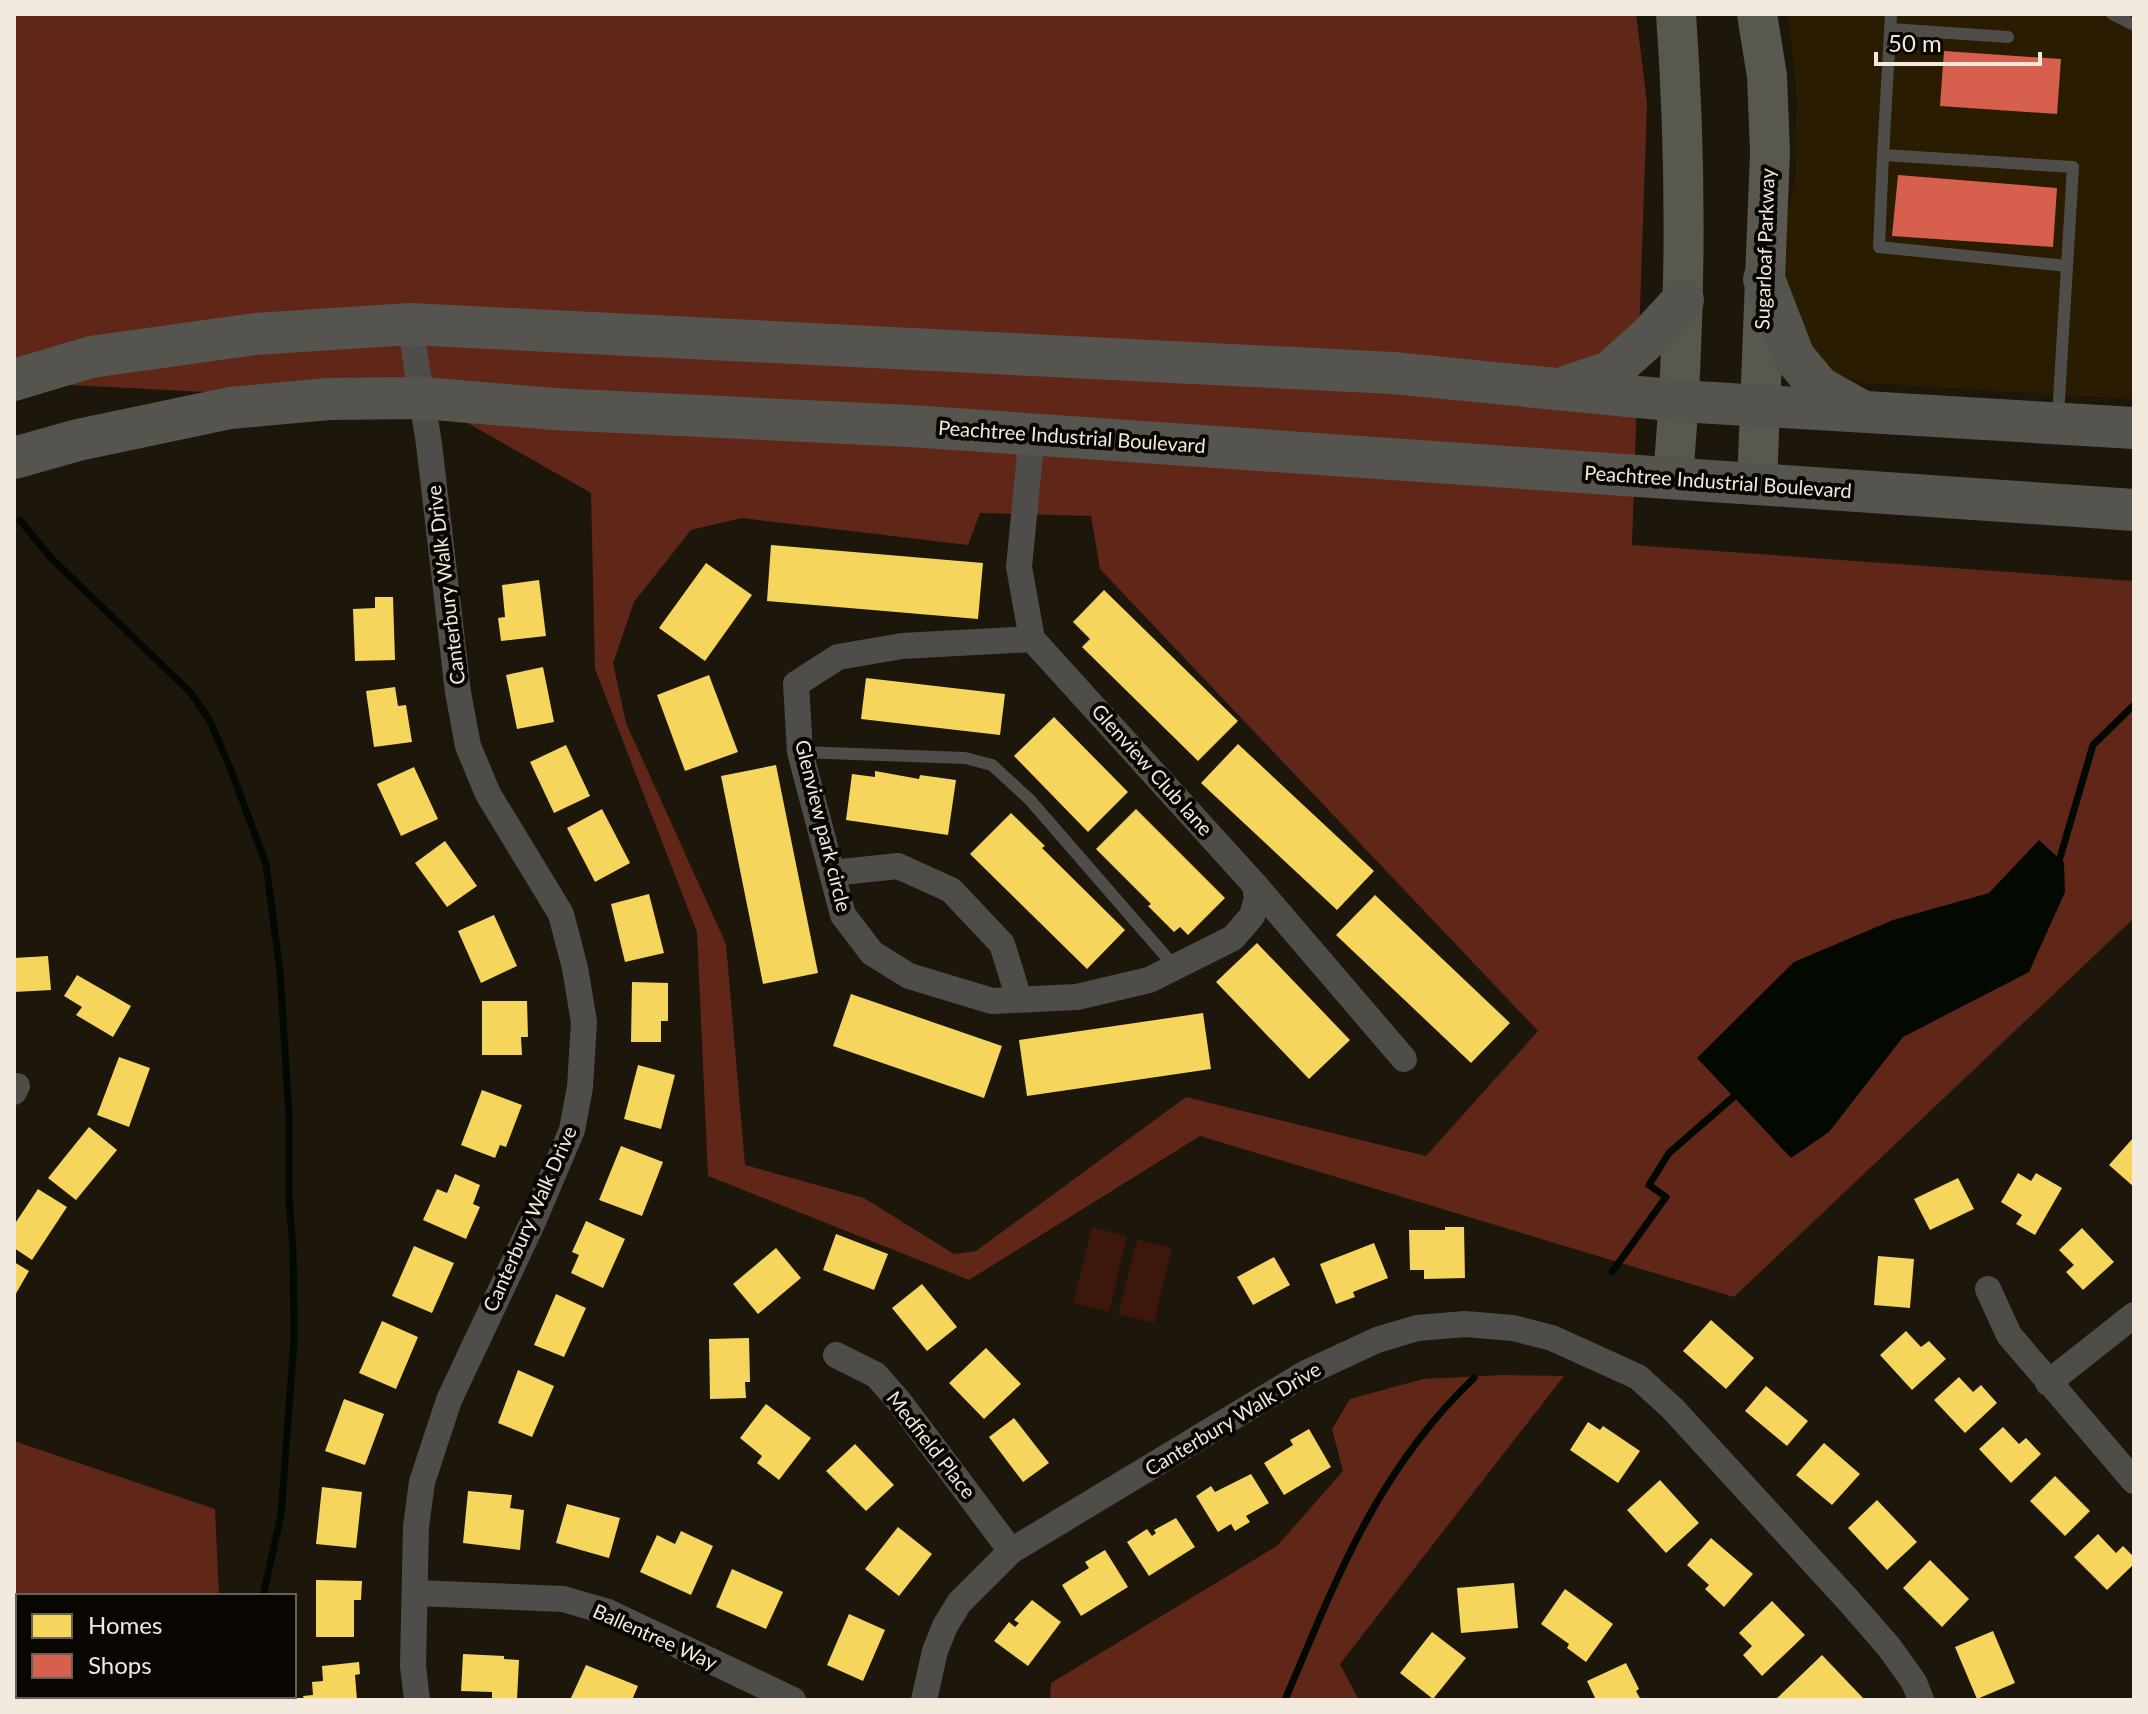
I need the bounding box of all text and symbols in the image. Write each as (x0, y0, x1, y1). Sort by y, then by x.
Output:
scale bar (1876, 16, 2040, 66)
text: 50 m (1888, 28, 1942, 57)
street label: Sugarloaf Parkway (1749, 167, 1779, 330)
street label: Peachtree Industrial Boulevard (938, 415, 1207, 457)
street label: Peachtree Industrial Boulevard (1584, 460, 1853, 502)
street label: Canterbury Walk Drive (421, 484, 469, 686)
street label: Glenview Club lane (1087, 699, 1218, 840)
street label: Glenview park circle (791, 737, 857, 914)
street label: Canterbury Walk Drive (477, 1122, 581, 1315)
street label: Canterbury Walk Drive (1140, 1356, 1325, 1480)
street label: Medfield Place (882, 1386, 981, 1503)
legend (16, 1594, 296, 1698)
street label: Ballentree Way (590, 1598, 722, 1674)
text: Homes (88, 1610, 162, 1639)
text: Shops (88, 1650, 152, 1679)

